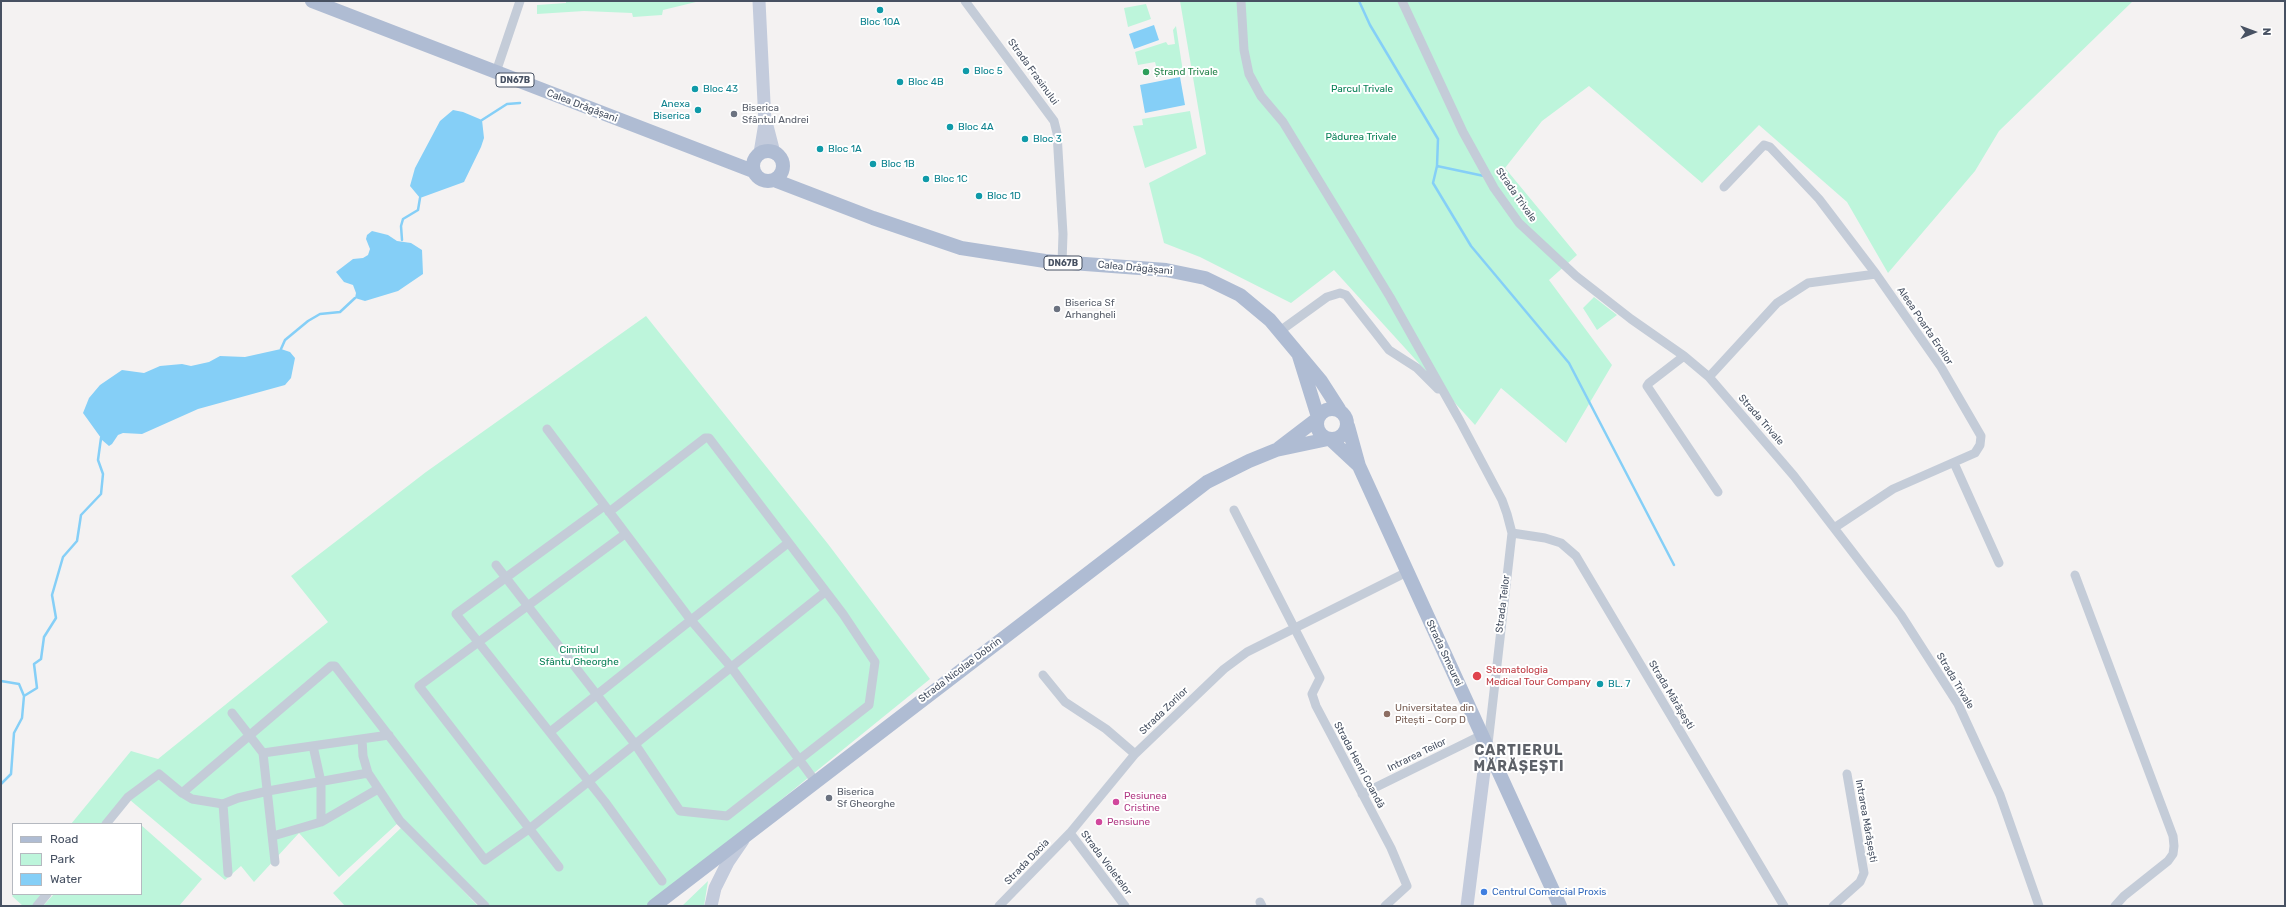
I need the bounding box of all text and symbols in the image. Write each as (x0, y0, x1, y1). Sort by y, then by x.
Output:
marker: Bloc 10A (875, 5, 885, 15)
north arrow (2234, 12, 2274, 52)
place label: Bloc 10A (860, 16, 900, 28)
text: N (2260, 28, 2273, 36)
street label: Strada Frasinului (1005, 37, 1061, 107)
place label: Bloc 5 (974, 65, 1003, 77)
marker: Bloc 5 (961, 66, 971, 76)
place label: Ștrand Trivale (1154, 66, 1218, 78)
marker: Ștrand Trivale (1141, 67, 1151, 77)
road number: DN67B (496, 73, 534, 87)
place label: Bloc 4B (908, 76, 944, 88)
marker: Bloc 4B (895, 77, 905, 87)
place label: Bloc 43 (703, 83, 738, 95)
park label: Parcul Trivale (1331, 83, 1393, 95)
marker: Bloc 43 (690, 84, 700, 94)
street label: Calea Drăgășani (545, 87, 619, 125)
place label: Anexa Biserica (653, 98, 690, 122)
place label: Biserica Sfântul Andrei (742, 102, 809, 126)
marker: Anexa Biserica (693, 105, 703, 115)
marker: Biserica Sfântul Andrei (729, 109, 739, 119)
place label: Bloc 4A (958, 121, 994, 133)
marker: Bloc 4A (945, 122, 955, 132)
park label: Pădurea Trivale (1325, 131, 1397, 143)
place label: Bloc 3 (1033, 133, 1062, 145)
marker: Bloc 3 (1020, 134, 1030, 144)
place label: Bloc 1A (828, 143, 862, 155)
marker: Bloc 1A (815, 144, 825, 154)
place label: Bloc 1B (881, 158, 915, 170)
marker: Bloc 1B (868, 159, 878, 169)
street label: Strada Trivale (1493, 166, 1539, 224)
place label: Bloc 1C (934, 173, 968, 185)
marker: Bloc 1C (921, 174, 931, 184)
place label: Bloc 1D (987, 190, 1021, 202)
marker: Bloc 1D (974, 191, 984, 201)
road number: DN67B (1044, 256, 1082, 270)
street label: Calea Drăgășani (1097, 259, 1173, 277)
street label: Aleea Poarta Eroilor (1894, 285, 1956, 367)
place label: Biserica Sf Arhangheli (1065, 297, 1116, 320)
marker: Biserica Sf Arhangheli (1052, 304, 1062, 314)
street label: Strada Trivale (1736, 392, 1786, 448)
street label: Strada Teilor (1494, 574, 1512, 634)
street label: Strada Smeurei (1423, 618, 1465, 688)
street label: Strada Nicolae Dobrin (916, 635, 1004, 705)
park label: Cimitirul Sfântu Gheorghe (539, 644, 619, 668)
street label: Strada Trivale (1934, 651, 1976, 711)
street label: Strada Mărășești (1646, 658, 1696, 732)
place label: Stomatologia Medical Tour Company (1486, 664, 1591, 688)
marker: Stomatologia Medical Tour Company (1471, 670, 1483, 682)
place label: BL. 7 (1608, 678, 1630, 690)
marker: BL. 7 (1595, 679, 1605, 689)
street label: Strada Zorilor (1137, 685, 1191, 737)
place label: Universitatea din Pitești - Corp D (1395, 702, 1474, 726)
marker: Universitatea din Pitești - Corp D (1382, 709, 1392, 719)
street label: Strada Henri Coandă (1331, 720, 1387, 810)
street label: Intrarea Teilor (1386, 736, 1448, 774)
district label: CARTIERUL MĂRĂȘEȘTI (1474, 743, 1564, 776)
street label: Intrarea Mărășești (1853, 779, 1879, 863)
place label: Biserica Sf Gheorghe (837, 786, 895, 810)
place label: Pesiunea Cristine (1124, 790, 1167, 814)
marker: Biserica Sf Gheorghe (824, 793, 834, 803)
marker: Pesiunea Cristine (1111, 797, 1121, 807)
place label: Pensiune (1107, 816, 1150, 828)
marker: Pensiune (1094, 817, 1104, 827)
legend (12, 823, 142, 895)
street label: Strada Violetelor (1078, 828, 1134, 898)
text: Road (50, 832, 78, 846)
street label: Strada Dacia (1002, 837, 1052, 887)
text: Park (50, 852, 75, 866)
text: Water (50, 872, 82, 886)
place label: Centrul Comercial Proxis (1492, 886, 1606, 898)
marker: Centrul Comercial Proxis (1479, 887, 1489, 897)

